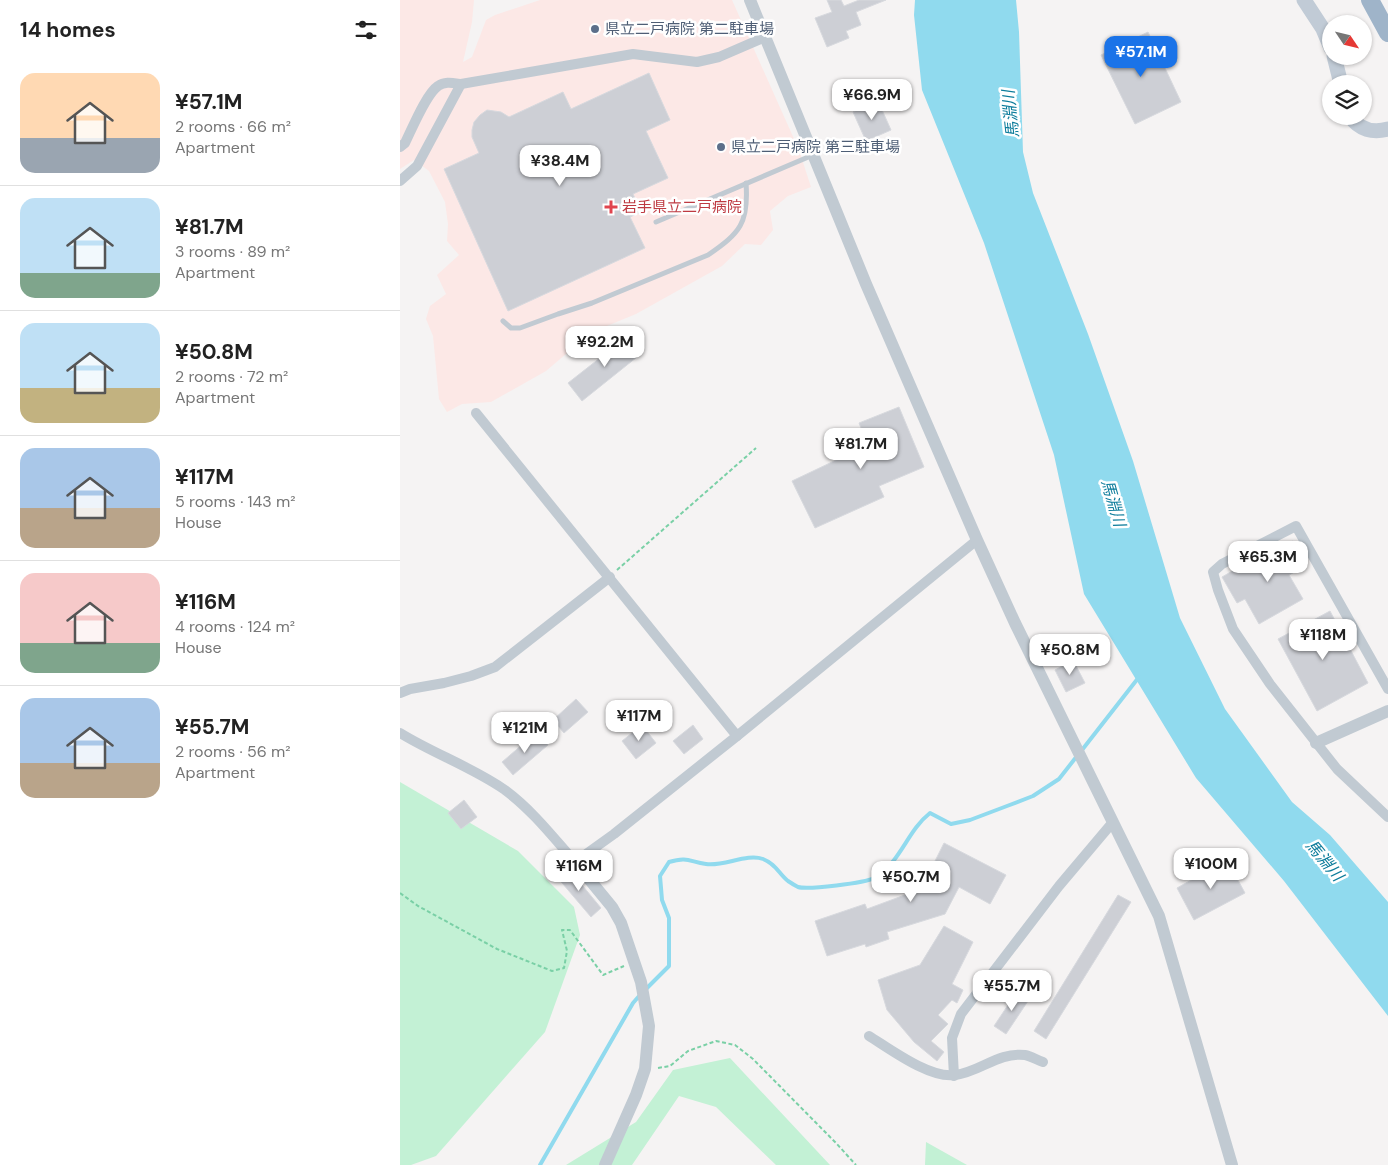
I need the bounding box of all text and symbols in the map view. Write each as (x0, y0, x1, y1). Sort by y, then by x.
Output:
north arrow (1322, 15, 1372, 65)
map controls (1322, 15, 1372, 125)
text: 14 homes (20, 16, 116, 44)
icon: filters (352, 16, 380, 44)
place label: 県立二戸病院 第二駐車場 (605, 19, 774, 39)
marker: 県立二戸病院 第二駐車場 (589, 23, 601, 35)
pin: ¥57.1M (1100, 36, 1182, 78)
text: ¥57.1M (1115, 41, 1167, 62)
button: layers (1322, 75, 1372, 125)
pin: ¥66.9M (831, 78, 913, 121)
text: ¥66.9M (843, 84, 901, 105)
water label: 馬淵川 (997, 87, 1023, 139)
text: ¥57.1M (175, 88, 242, 116)
icon: home (60, 93, 120, 153)
text: 2 rooms · 66 m² (175, 116, 291, 137)
text: Apartment (175, 137, 255, 158)
place label: 県立二戸病院 第三駐車場 (731, 137, 900, 157)
marker: 県立二戸病院 第三駐車場 (715, 141, 727, 153)
pin: ¥38.4M (519, 144, 601, 187)
text: ¥38.4M (531, 150, 589, 171)
place label: 岩手県立二戸病院 (622, 197, 742, 217)
marker: 岩手県立二戸病院 (604, 200, 618, 214)
text: ¥81.7M (175, 213, 244, 241)
icon: home (60, 218, 120, 278)
text: 3 rooms · 89 m² (175, 241, 290, 262)
text: Apartment (175, 262, 255, 283)
pin: ¥92.2M (564, 326, 646, 368)
text: ¥92.2M (576, 331, 634, 352)
text: ¥50.8M (175, 338, 253, 366)
icon: home (60, 343, 120, 403)
text: 2 rooms · 72 m² (175, 366, 288, 387)
text: Apartment (175, 387, 255, 408)
pin: ¥81.7M (820, 428, 902, 470)
text: ¥81.7M (835, 433, 887, 454)
text: ¥117M (175, 463, 234, 491)
icon: home (60, 468, 120, 528)
water label: 馬淵川 (1097, 477, 1131, 531)
text: 5 rooms · 143 m² (175, 491, 296, 512)
text: House (175, 512, 222, 533)
pin: ¥65.3M (1227, 540, 1309, 583)
text: ¥65.3M (1239, 546, 1297, 567)
text: ¥116M (175, 588, 236, 616)
icon: home (60, 593, 120, 653)
text: 4 rooms · 124 m² (175, 616, 295, 637)
pin: ¥118M (1288, 618, 1358, 661)
text: ¥118M (1300, 624, 1346, 645)
pin: ¥50.8M (1029, 634, 1111, 676)
text: House (175, 637, 222, 658)
text: ¥50.8M (1040, 639, 1100, 660)
pin: ¥117M (604, 700, 674, 742)
text: ¥117M (617, 705, 661, 726)
pin: ¥121M (490, 712, 560, 754)
text: ¥55.7M (175, 713, 249, 741)
text: ¥121M (502, 717, 548, 738)
icon: home (60, 718, 120, 778)
text: 2 rooms · 56 m² (175, 741, 291, 762)
text: Apartment (175, 762, 255, 783)
water label: 馬淵川 (1301, 835, 1349, 887)
pin: ¥100M (1176, 848, 1246, 890)
pin: ¥116M (544, 850, 614, 892)
text: ¥100M (1185, 853, 1237, 874)
text: ¥116M (556, 855, 602, 876)
pin: ¥50.7M (870, 860, 952, 903)
text: ¥50.7M (882, 866, 940, 887)
pin: ¥55.7M (971, 970, 1053, 1012)
text: ¥55.7M (984, 975, 1040, 996)

